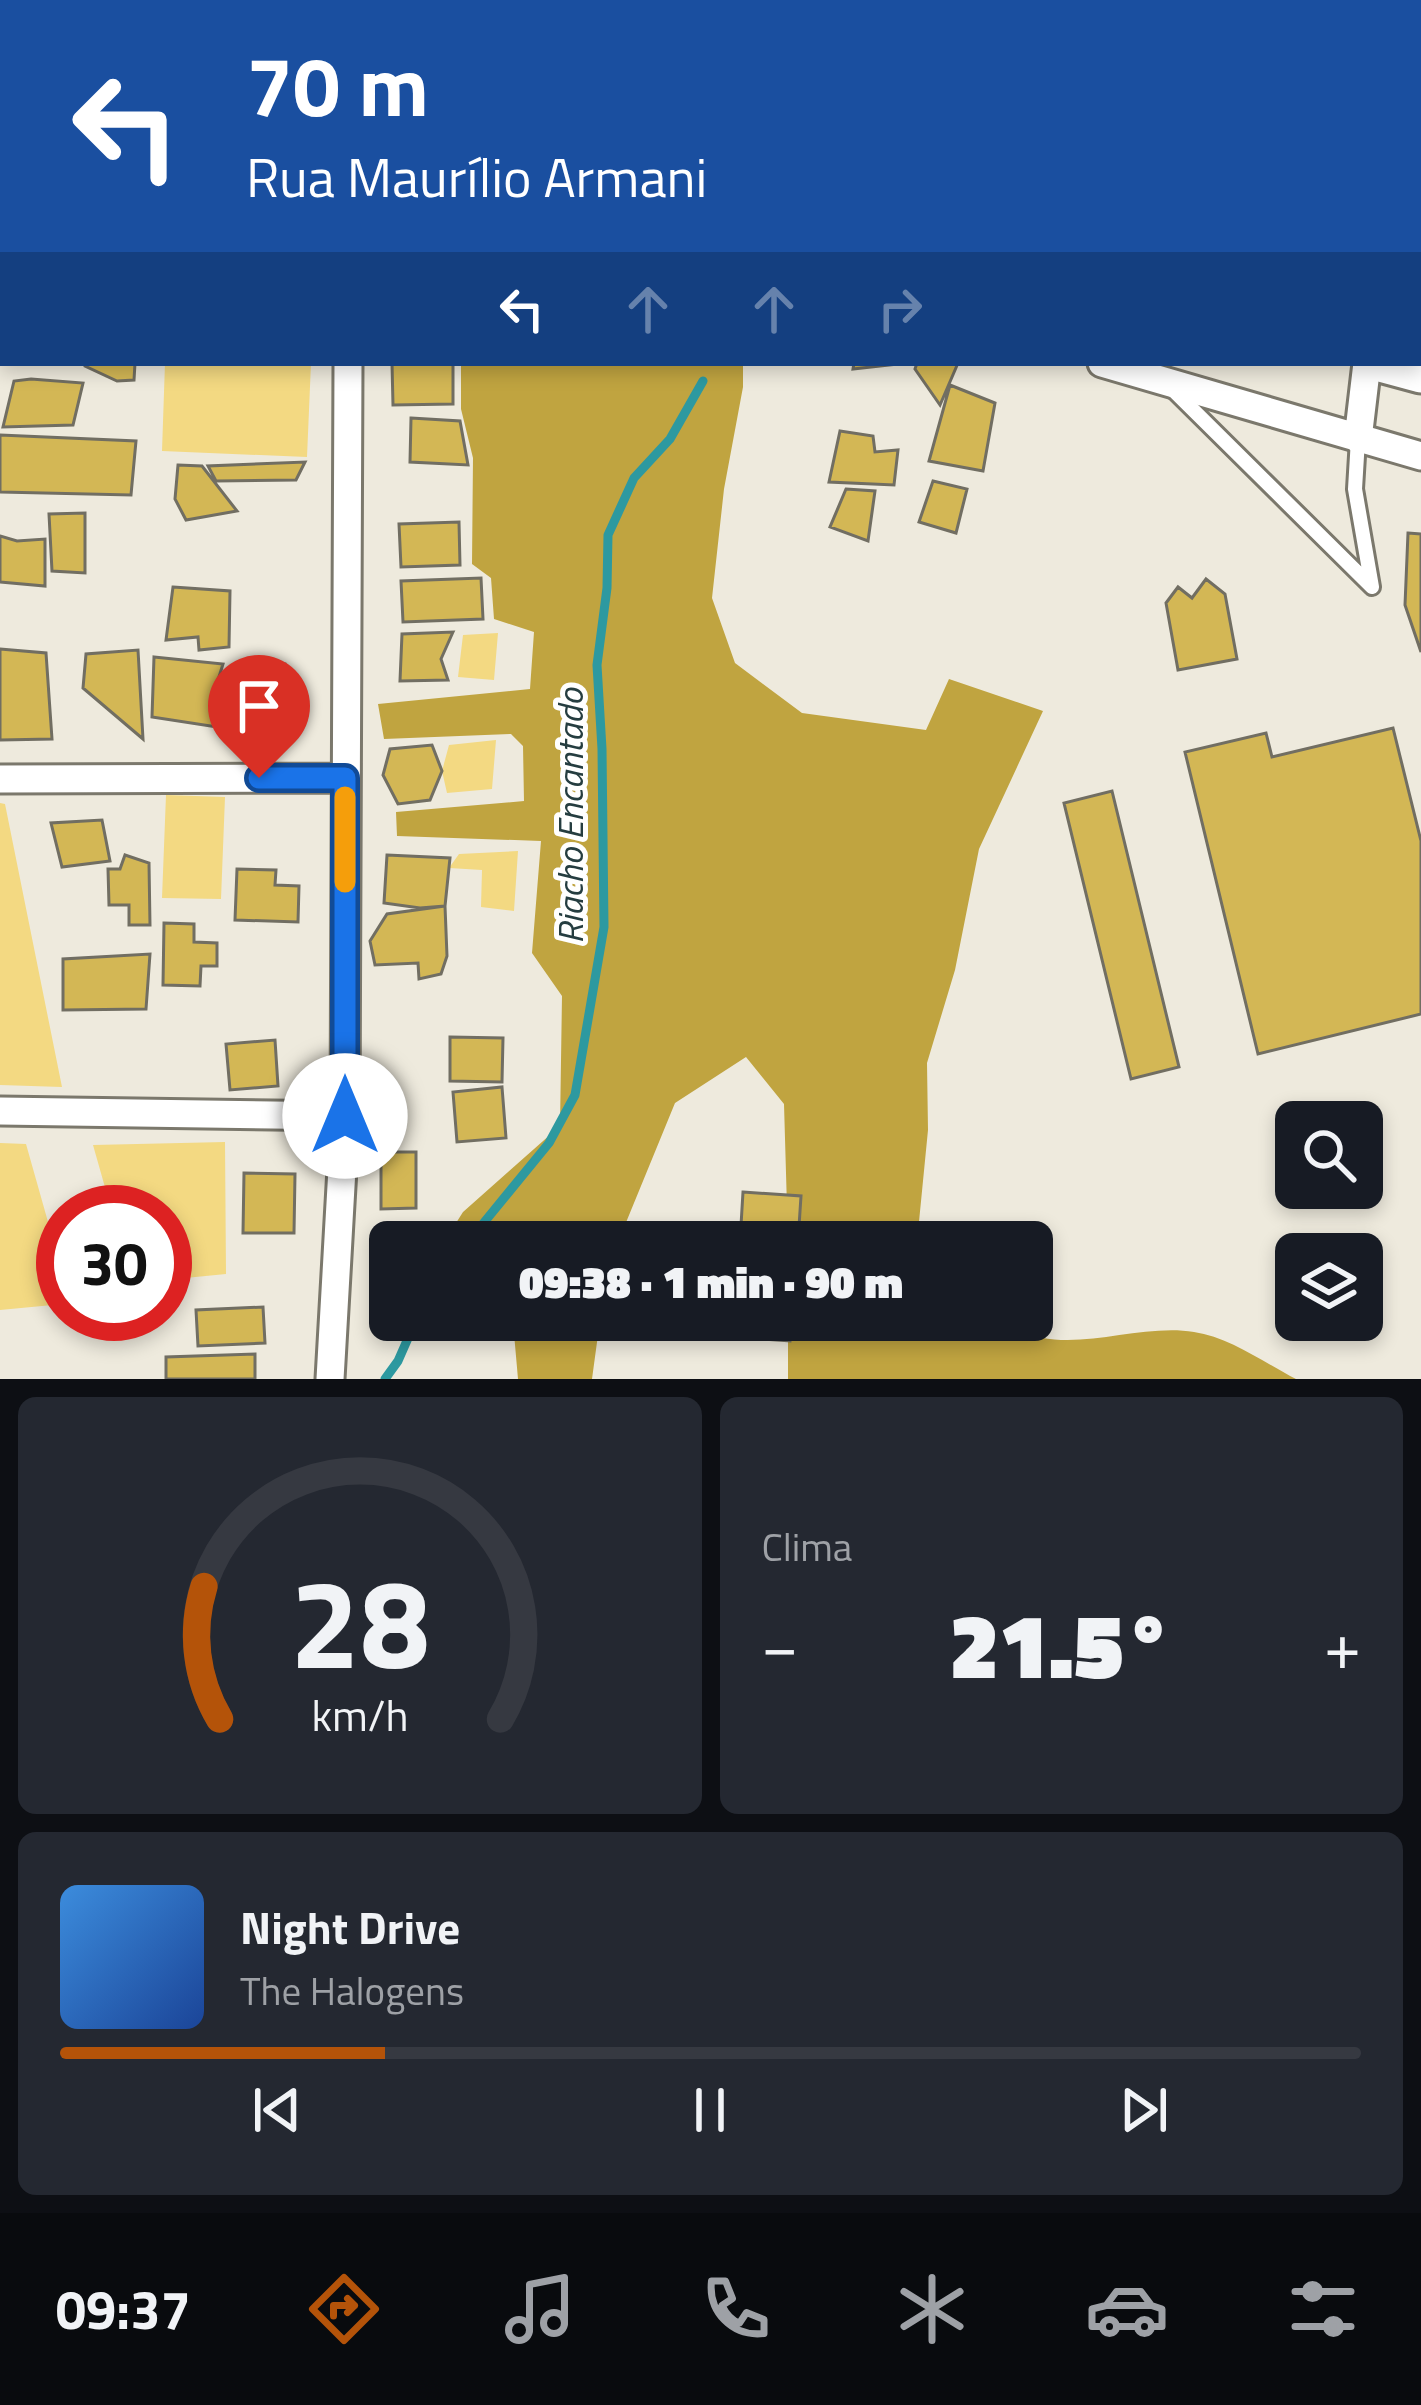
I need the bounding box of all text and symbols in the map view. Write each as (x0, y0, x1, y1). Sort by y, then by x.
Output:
text: 70 m (246, 21, 429, 149)
icon: left (48, 48, 204, 204)
text: Rua Maurílio Armani (246, 136, 707, 218)
icon: left (489, 276, 555, 342)
icon: ahead (615, 276, 681, 342)
icon: ahead (741, 276, 807, 342)
icon: right (867, 276, 933, 342)
pin (208, 655, 310, 778)
icon: arrive (226, 673, 292, 739)
water label: Riacho Encantado (542, 687, 597, 944)
position arrow (282, 1053, 408, 1179)
map controls (1275, 1101, 1383, 1341)
button: search (1275, 1101, 1383, 1209)
speed limit sign: 30 (36, 1185, 192, 1341)
button: layers (1275, 1233, 1383, 1341)
text: 09:38 · 1 min · 90 m (519, 1247, 903, 1315)
text: Clima (762, 1517, 852, 1576)
text: 28 (290, 1527, 430, 1716)
text: 21.5° (950, 1576, 1173, 1713)
text: − (762, 1594, 798, 1695)
text: + (1324, 1594, 1361, 1695)
text: km/h (311, 1681, 408, 1747)
text: Night Drive (240, 1893, 460, 1961)
text: The Halogens (240, 1961, 464, 2020)
icon: previous (244, 2077, 310, 2143)
icon: pause (677, 2077, 743, 2143)
icon: next (1111, 2077, 1177, 2143)
icon: directions (302, 2267, 386, 2351)
icon: music (498, 2267, 582, 2351)
icon: phone (694, 2267, 778, 2351)
icon: climate (890, 2267, 974, 2351)
icon: car (1085, 2267, 1169, 2351)
icon: filters (1281, 2267, 1365, 2351)
text: 09:37 (56, 2268, 191, 2350)

